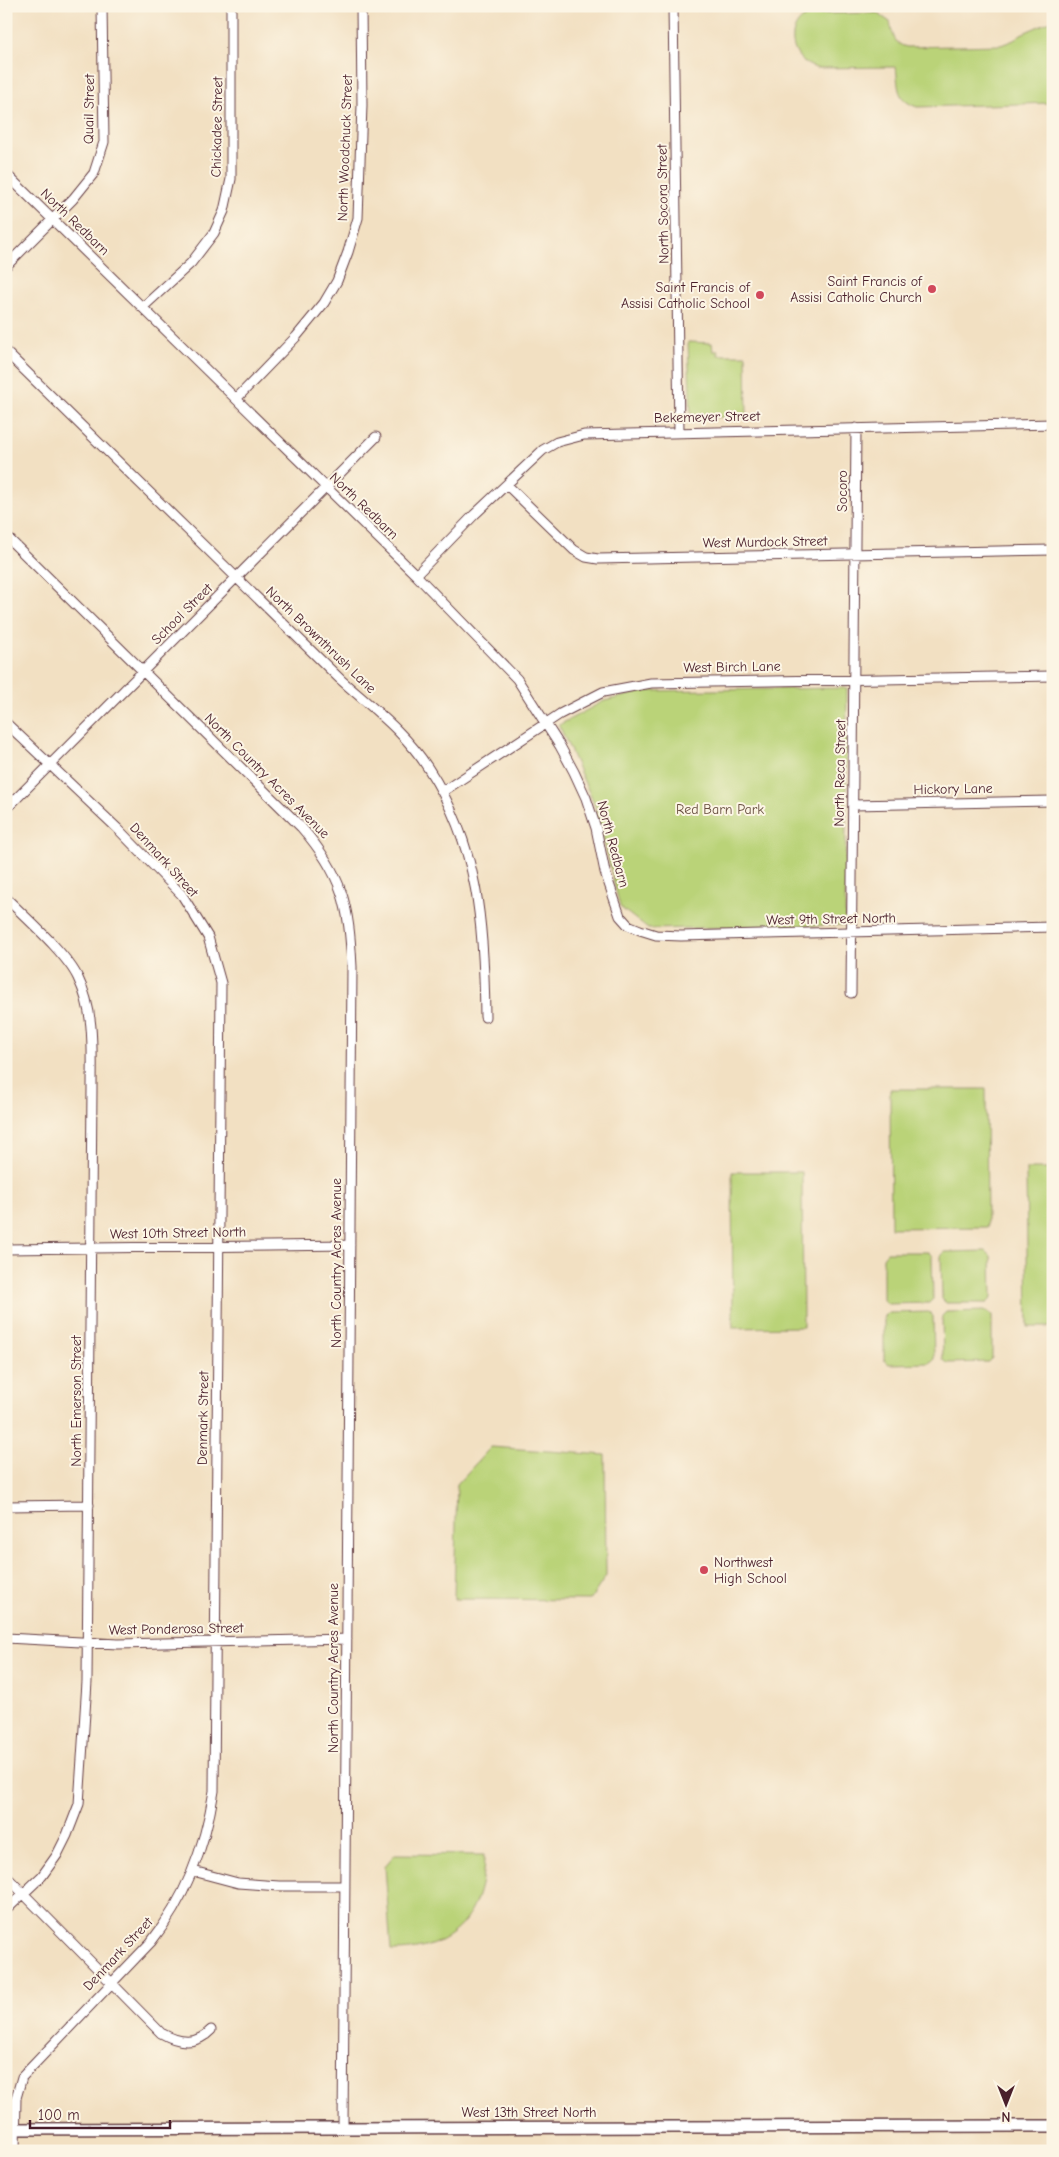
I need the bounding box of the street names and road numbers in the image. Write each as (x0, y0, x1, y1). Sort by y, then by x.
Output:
street label: Quail Street (80, 73, 98, 144)
street label: North Woodchuck Street (334, 73, 356, 222)
street label: Chickadee Street (208, 75, 226, 178)
street label: North Socora Street (653, 143, 673, 264)
street label: North Redbarn (37, 185, 113, 259)
street label: Bekemeyer Street (654, 408, 761, 426)
street label: North Redbarn (326, 469, 402, 543)
street label: Socoro (834, 470, 851, 512)
street label: West Murdock Street (702, 532, 829, 552)
street label: School Street (148, 579, 217, 648)
street label: North Brownthrush Lane (262, 583, 380, 697)
street label: West Birch Lane (683, 658, 781, 676)
street label: North Country Acres Avenue (201, 710, 333, 842)
street label: North Reca Street (831, 718, 849, 827)
street label: Hickory Lane (913, 780, 993, 798)
street label: North Redbarn (593, 799, 633, 889)
street label: Denmark Street (126, 819, 203, 902)
street label: West 9th Street North (766, 909, 896, 929)
street label: North Country Acres Avenue (328, 1178, 345, 1348)
street label: West 10th Street North (110, 1223, 246, 1243)
street label: North Emerson Street (68, 1334, 85, 1467)
street label: Denmark Street (194, 1370, 212, 1465)
street label: North Country Acres Avenue (325, 1583, 342, 1753)
street label: West Ponderosa Street (108, 1619, 245, 1639)
street label: Denmark Street (80, 1913, 157, 1994)
street label: West 13th Street North (462, 2104, 596, 2121)

